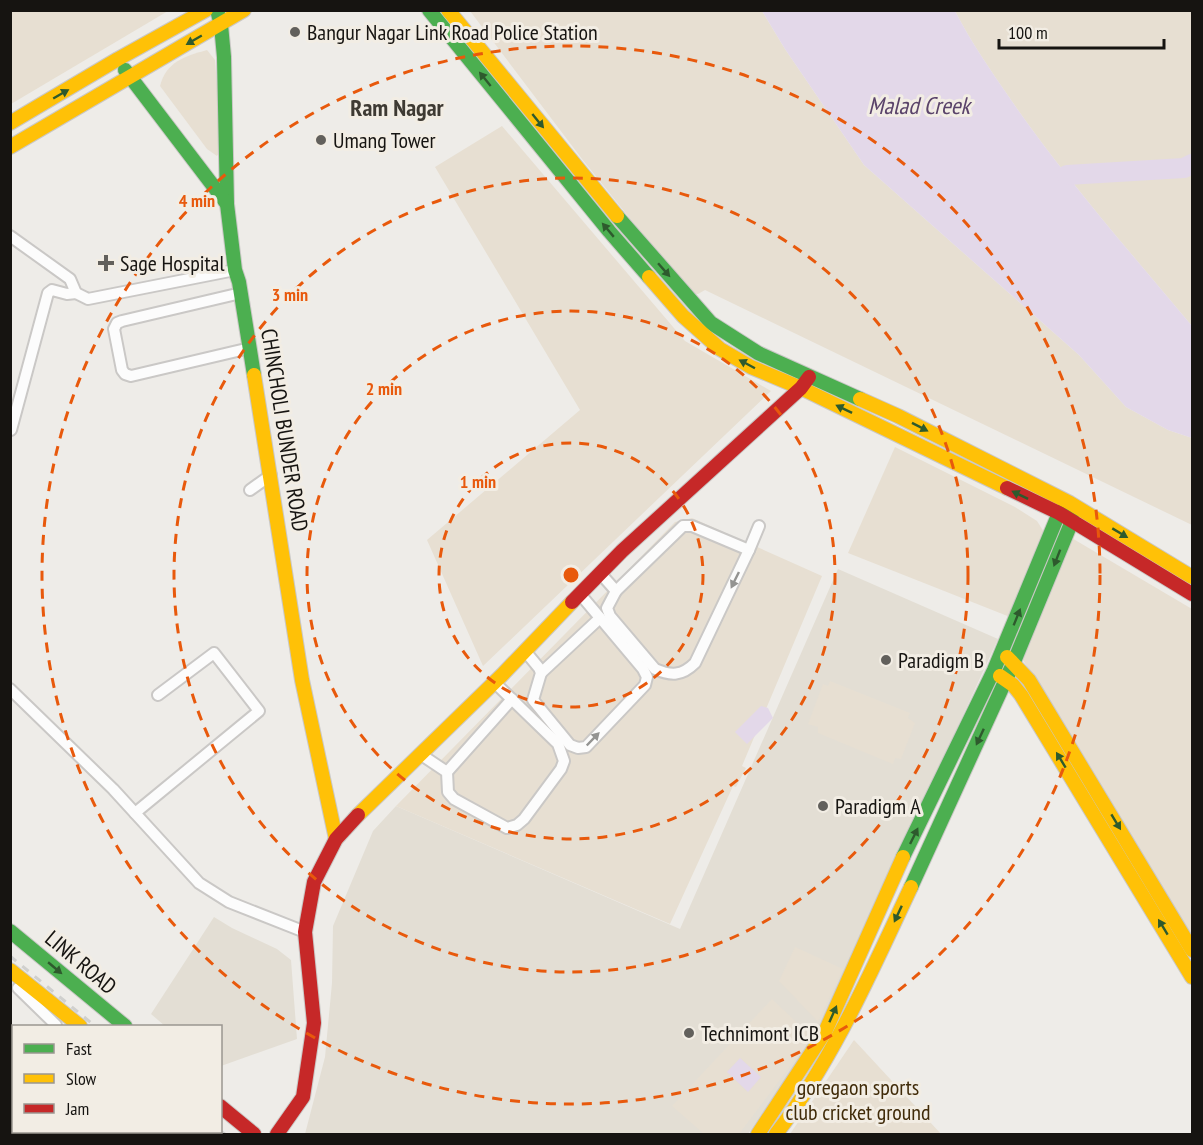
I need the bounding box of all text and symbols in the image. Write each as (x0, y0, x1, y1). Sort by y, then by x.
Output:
scale bar (999, 12, 1164, 50)
place label: Bangur Nagar Link Road Police Station (307, 18, 598, 46)
text: 100 m (1008, 21, 1048, 44)
marker: Bangur Nagar Link Road Police Station (288, 25, 302, 39)
one-way arrow (186, 35, 202, 46)
one-way arrow (478, 71, 491, 87)
one-way arrow (53, 88, 69, 99)
water label: Malad Creek (868, 90, 973, 121)
district label: Ram Nagar (350, 92, 445, 123)
one-way arrow (532, 113, 545, 129)
place label: Umang Tower (333, 126, 436, 154)
marker: Umang Tower (314, 133, 328, 147)
text: 4 min (179, 189, 215, 212)
one-way arrow (602, 223, 615, 238)
place label: Sage Hospital (120, 249, 225, 277)
marker: Sage Hospital (97, 254, 115, 272)
one-way arrow (657, 262, 670, 278)
text: 3 min (272, 283, 308, 306)
street label: CHINCHOLI BUNDER ROAD (255, 327, 315, 533)
one-way arrow (739, 359, 756, 369)
text: 2 min (366, 377, 402, 400)
one-way arrow (836, 405, 853, 414)
one-way arrow (911, 422, 928, 432)
text: 1 min (460, 470, 496, 493)
one-way arrow (1011, 490, 1028, 499)
one-way arrow (1112, 528, 1129, 538)
one-way arrow (1052, 550, 1062, 568)
centre of rings (561, 565, 581, 585)
one-way arrow (731, 571, 740, 588)
one-way arrow (1012, 607, 1022, 625)
place label: Paradigm B (898, 646, 984, 674)
marker: Paradigm B (879, 653, 893, 667)
one-way arrow (976, 729, 985, 746)
one-way arrow (586, 732, 600, 747)
one-way arrow (1056, 752, 1067, 768)
place label: Paradigm A (835, 792, 921, 820)
marker: Paradigm A (816, 799, 830, 813)
one-way arrow (1110, 814, 1121, 830)
one-way arrow (909, 828, 918, 845)
one-way arrow (894, 906, 903, 923)
one-way arrow (1158, 919, 1169, 935)
street label: LINK ROAD (40, 924, 122, 1000)
one-way arrow (47, 961, 62, 974)
one-way arrow (829, 1005, 839, 1023)
place label: Technimont ICB (701, 1019, 819, 1047)
legend (12, 1025, 222, 1133)
marker: Technimont ICB (682, 1026, 696, 1040)
text: Fast (66, 1037, 92, 1060)
text: Slow (66, 1067, 97, 1090)
park label: goregaon sports club cricket ground (785, 1073, 931, 1126)
text: Jam (65, 1097, 89, 1120)

